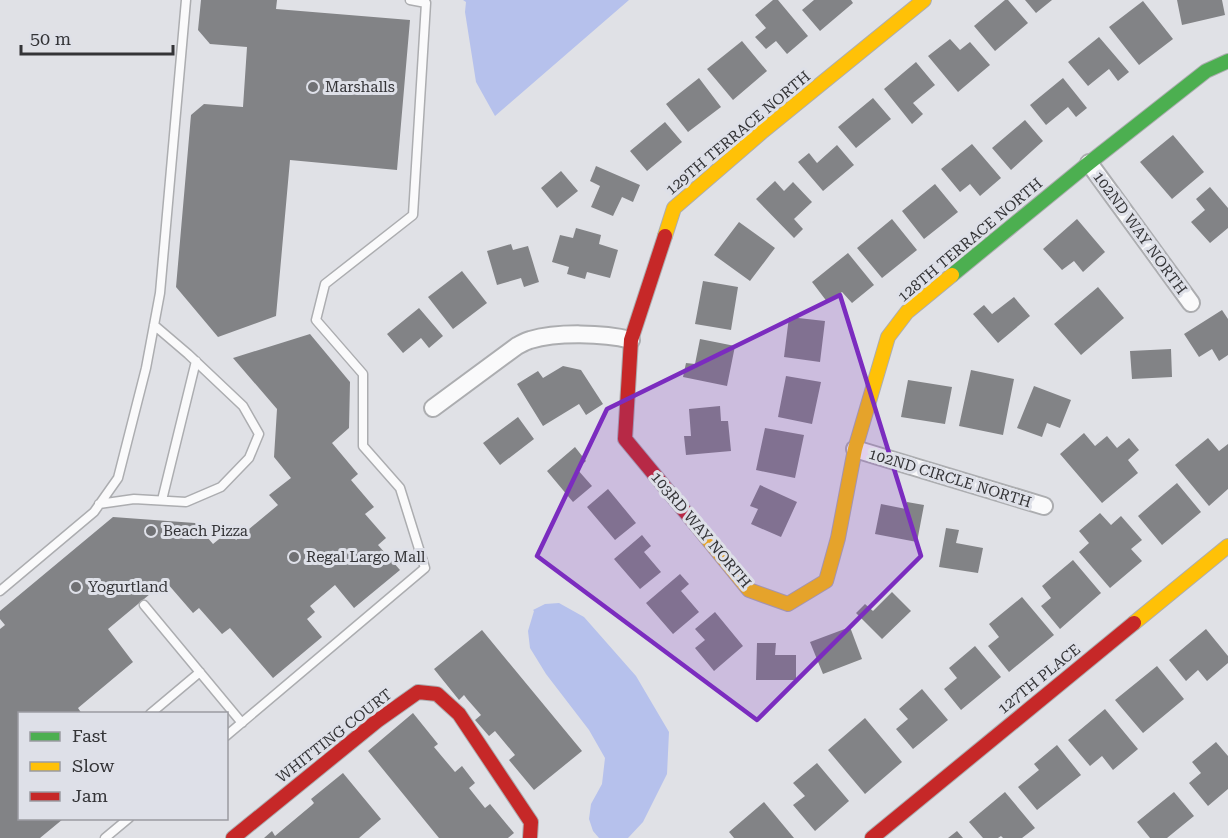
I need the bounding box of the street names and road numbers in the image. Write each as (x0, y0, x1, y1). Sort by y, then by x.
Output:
street label: 129TH TERRACE NORTH (662, 67, 814, 199)
street label: 102ND WAY NORTH (1089, 168, 1191, 298)
street label: 128TH TERRACE NORTH (894, 174, 1046, 306)
street label: 102ND CIRCLE NORTH (866, 445, 1034, 511)
street label: 103RD WAY NORTH (647, 468, 755, 592)
street label: 127TH PLACE (994, 640, 1084, 718)
street label: WHITTING COURT (273, 685, 395, 787)

